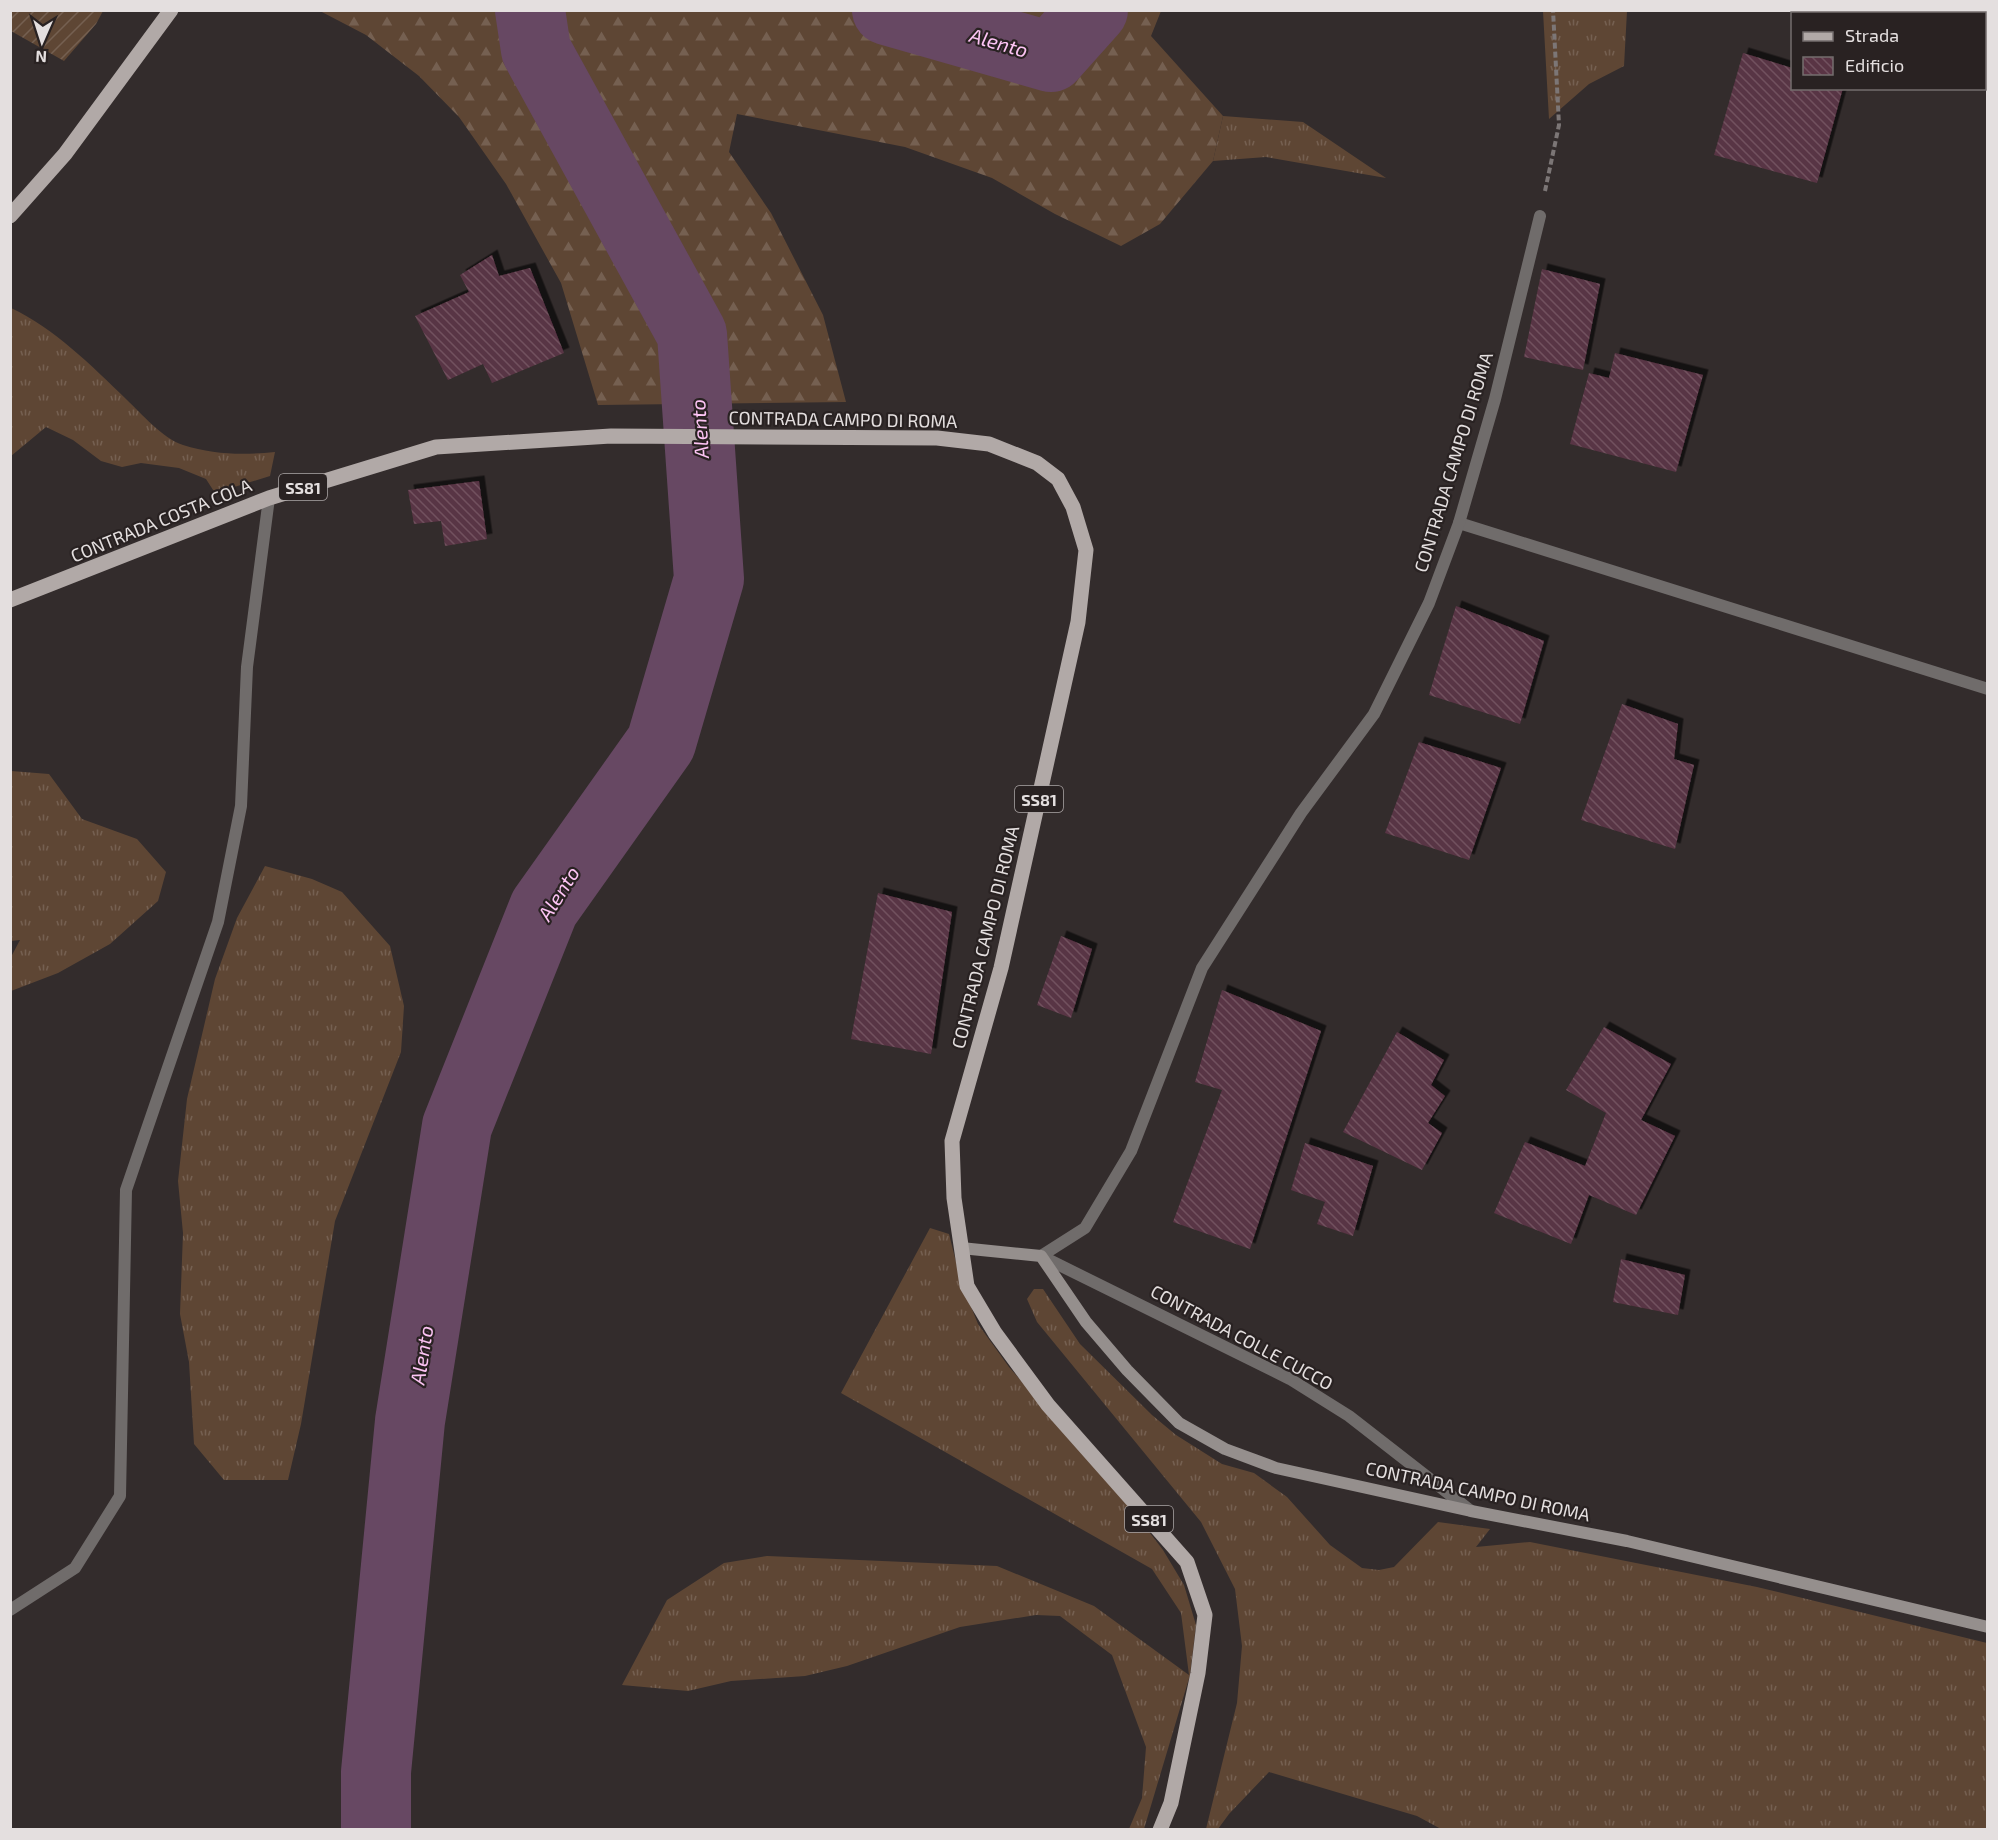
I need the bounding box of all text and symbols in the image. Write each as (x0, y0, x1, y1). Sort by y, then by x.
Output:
north arrow (12, 12, 72, 72)
legend (1791, 12, 1986, 90)
water label: Alento (966, 22, 1031, 62)
text: Strada (1845, 24, 1899, 46)
text: N (35, 48, 47, 67)
text: Edificio (1845, 54, 1904, 76)
street label: CONTRADA CAMPO DI ROMA (1409, 349, 1497, 575)
water label: Alento (685, 399, 713, 460)
street label: CONTRADA CAMPO DI ROMA (728, 406, 958, 432)
street label: CONTRADA COSTA COLA (67, 473, 255, 566)
road number: SS81 (279, 474, 327, 500)
road number: SS81 (1015, 786, 1063, 812)
street label: CONTRADA CAMPO DI ROMA (947, 823, 1024, 1051)
water label: Alento (532, 861, 584, 925)
street label: CONTRADA COLLE CUCCO (1147, 1280, 1337, 1394)
water label: Alento (404, 1324, 437, 1387)
street label: CONTRADA CAMPO DI ROMA (1364, 1456, 1593, 1526)
road number: SS81 (1125, 1506, 1173, 1532)

